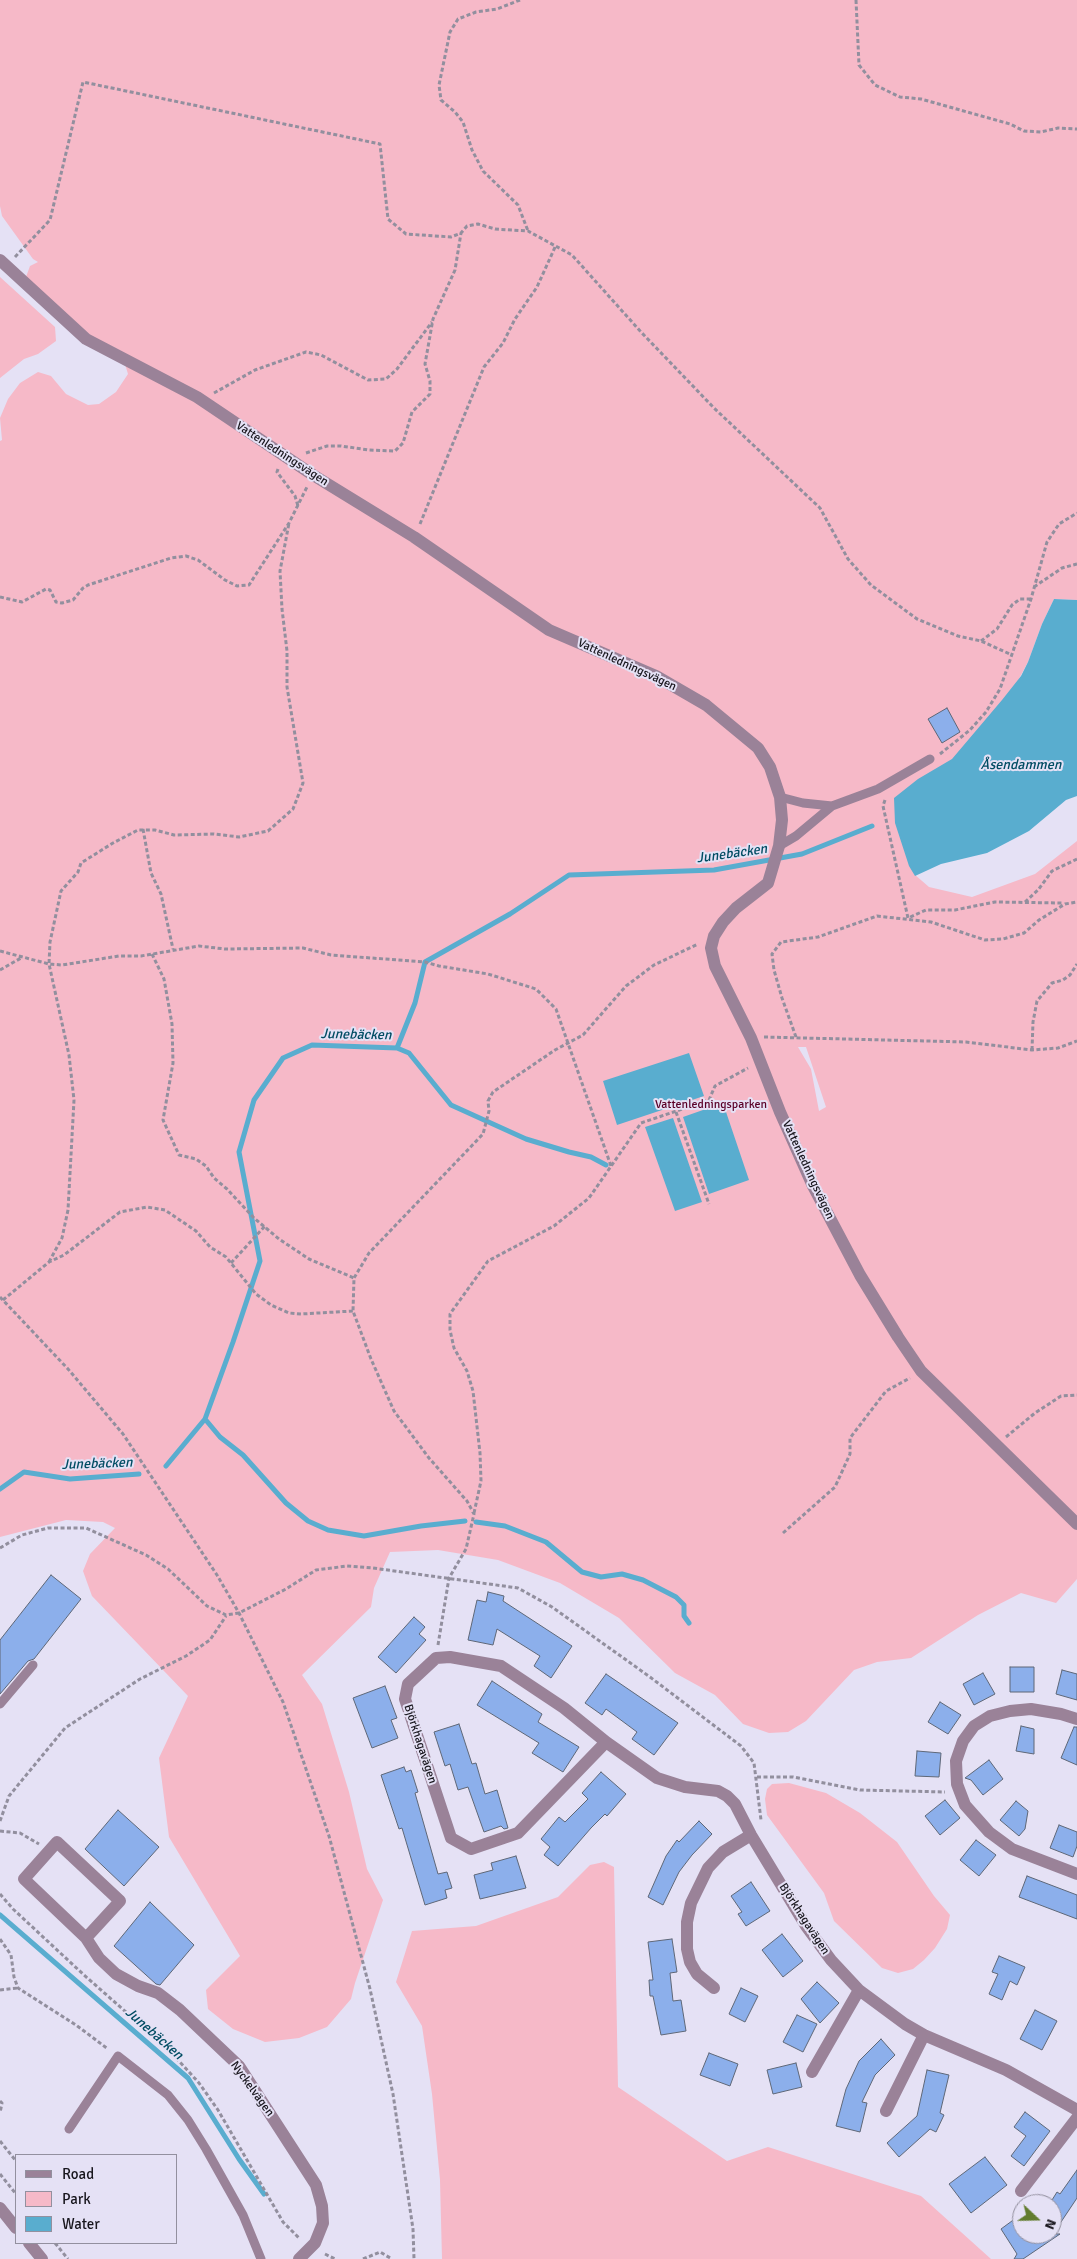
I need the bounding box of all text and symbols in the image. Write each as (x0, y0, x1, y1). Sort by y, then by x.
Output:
street label: Vattenledningsvägen (233, 419, 331, 489)
street label: Vattenledningsvägen (575, 636, 679, 694)
water label: Åsendammen (981, 757, 1061, 773)
water label: Junebäcken (696, 841, 768, 867)
water label: Junebäcken (320, 1026, 392, 1044)
park label: Vattenledningsparken (655, 1098, 767, 1112)
street label: Vattenledningsvägen (779, 1118, 837, 1222)
water label: Junebäcken (61, 1454, 133, 1474)
street label: Björkhagavägen (400, 1703, 440, 1785)
street label: Björkhagavägen (776, 1881, 832, 1957)
water label: Junebäcken (122, 2004, 186, 2064)
street label: Nyckelvägen (227, 2059, 277, 2119)
legend (15, 2154, 178, 2244)
text: Road (62, 2165, 94, 2183)
text: Park (62, 2190, 91, 2208)
north arrow (1012, 2194, 1062, 2244)
text: Water (62, 2215, 100, 2233)
text: N (1041, 2217, 1060, 2232)

